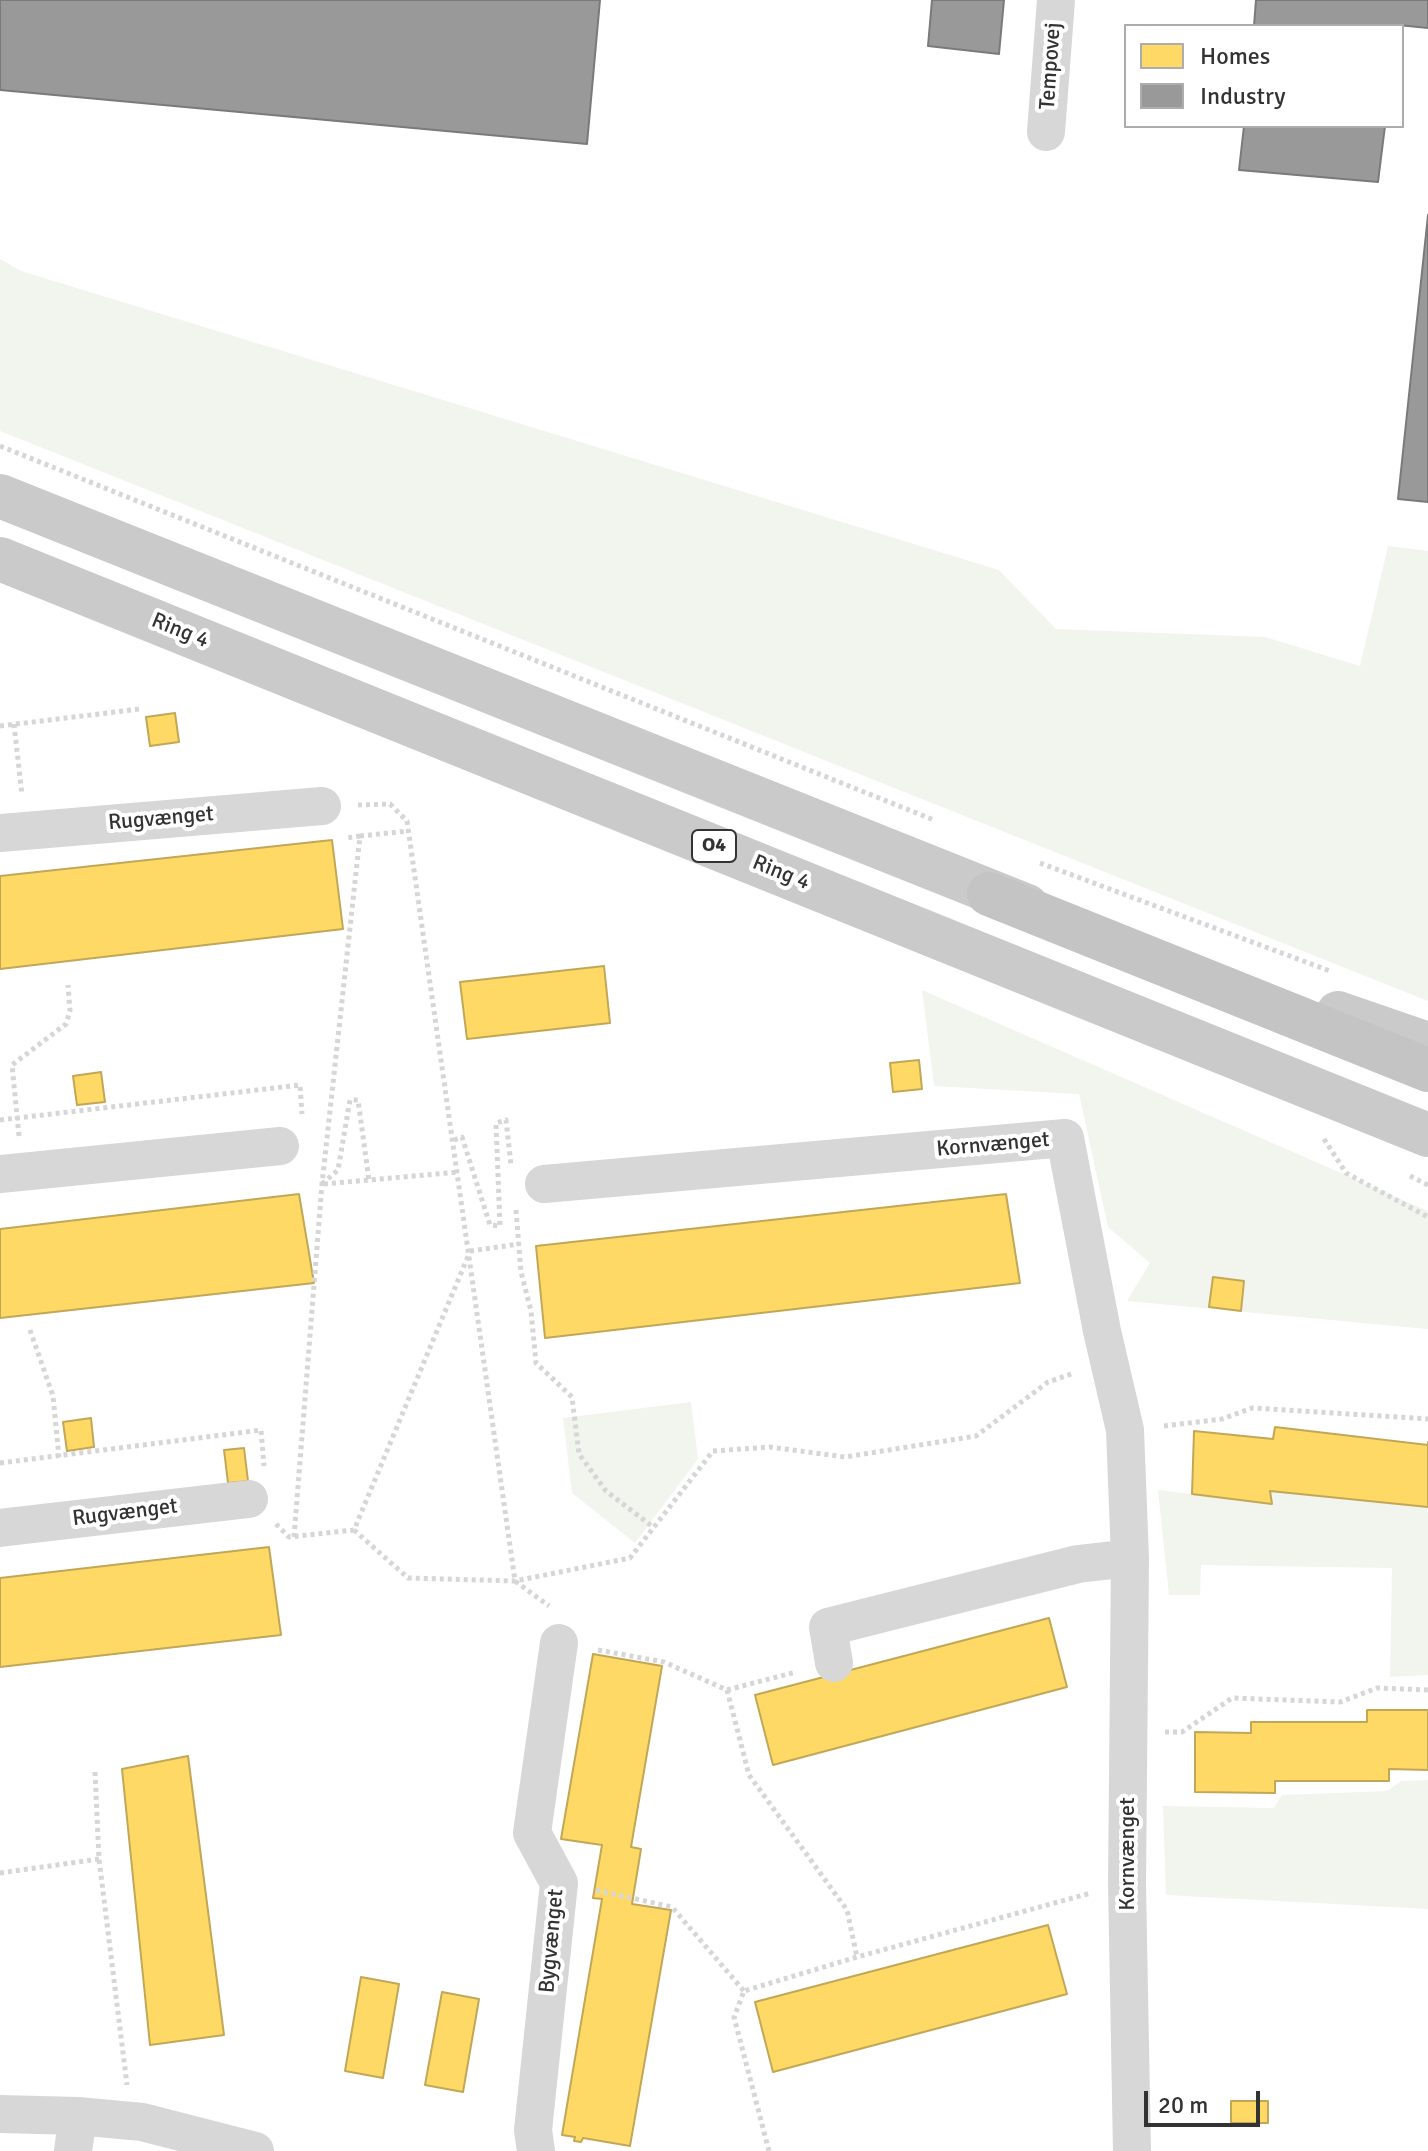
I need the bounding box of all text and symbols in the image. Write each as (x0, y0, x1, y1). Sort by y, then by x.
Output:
street label: Tempovej (1035, 22, 1067, 110)
legend (1124, 24, 1404, 128)
text: Homes (1200, 41, 1270, 71)
text: Industry (1200, 81, 1286, 111)
street label: Ring 4 (147, 608, 213, 654)
street label: Rugvænget (107, 801, 215, 837)
road number: O4 (692, 830, 736, 862)
street label: Ring 4 (748, 850, 814, 896)
street label: Kornvænget (935, 1127, 1051, 1163)
street label: Rugvænget (71, 1493, 179, 1533)
street label: Kornvænget (1115, 1797, 1141, 1911)
street label: Bygvænget (534, 1888, 570, 1994)
scale bar (1148, 2075, 1264, 2125)
text: 20 m (1158, 2090, 1208, 2120)

